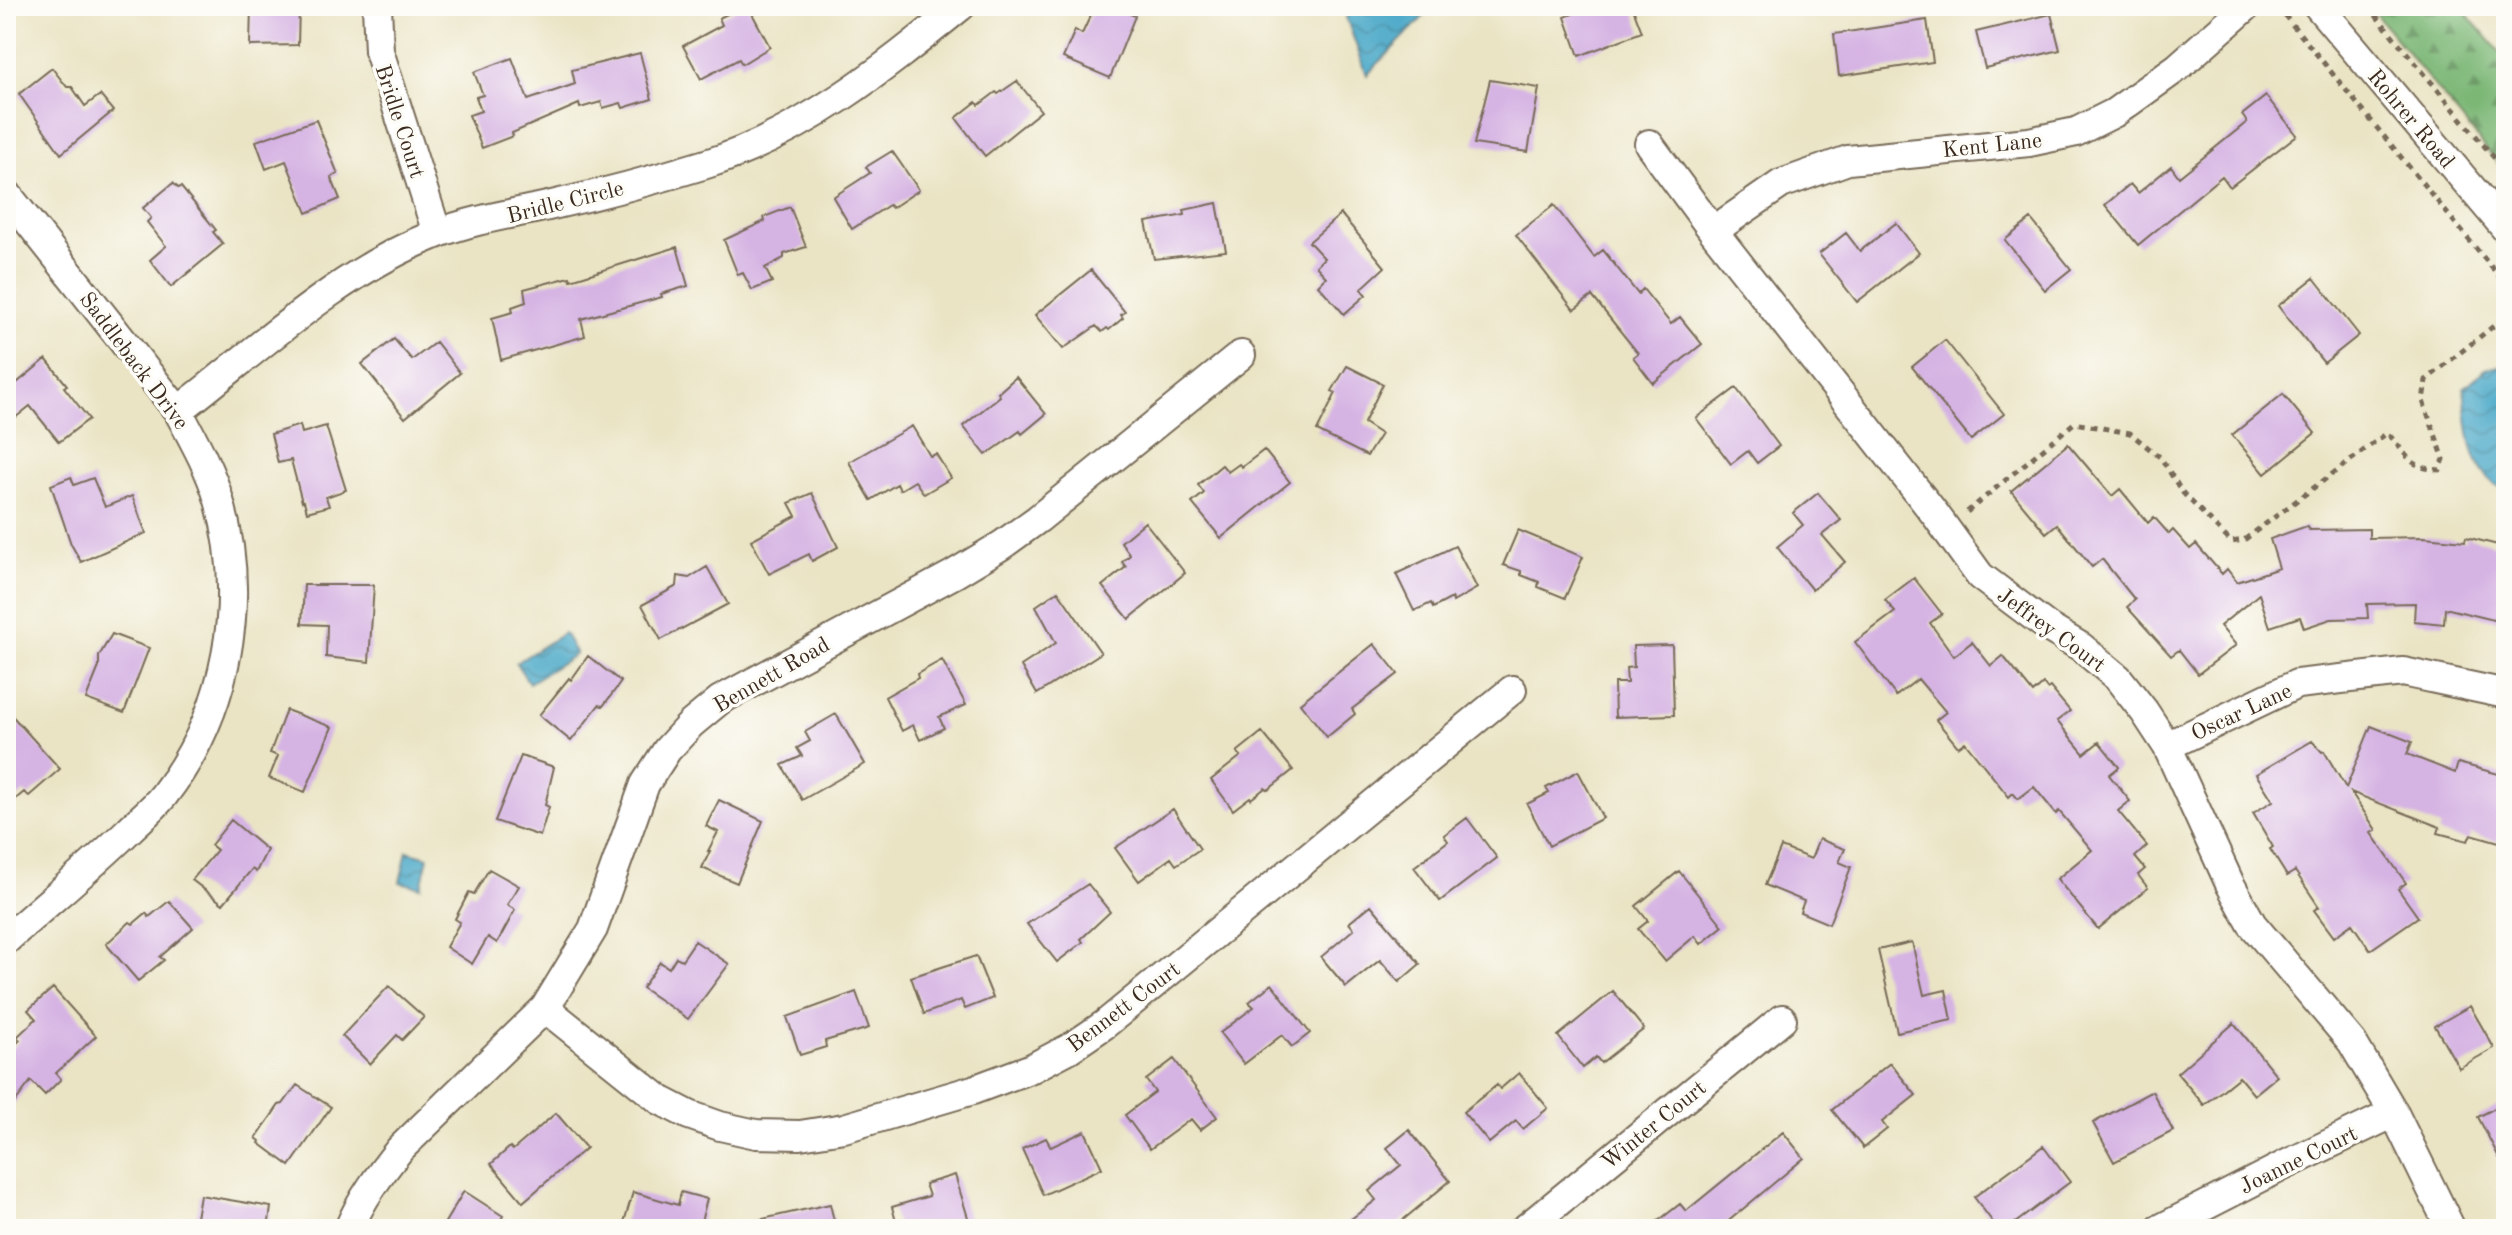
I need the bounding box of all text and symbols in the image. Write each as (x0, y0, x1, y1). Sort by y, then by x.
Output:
street label: Bridle Court (370, 62, 428, 181)
street label: Rohrer Road (2363, 65, 2458, 173)
street label: Kent Lane (1941, 130, 2043, 162)
street label: Bridle Circle (505, 178, 626, 228)
street label: Saddleback Drive (75, 288, 192, 434)
street label: Jeffrey Court (1993, 584, 2109, 677)
street label: Bennett Road (710, 634, 834, 718)
street label: Oscar Lane (2188, 680, 2296, 746)
street label: Bennett Court (1064, 958, 1185, 1057)
street label: Winter Court (1598, 1077, 1711, 1174)
street label: Joanne Court (2237, 1123, 2361, 1199)

